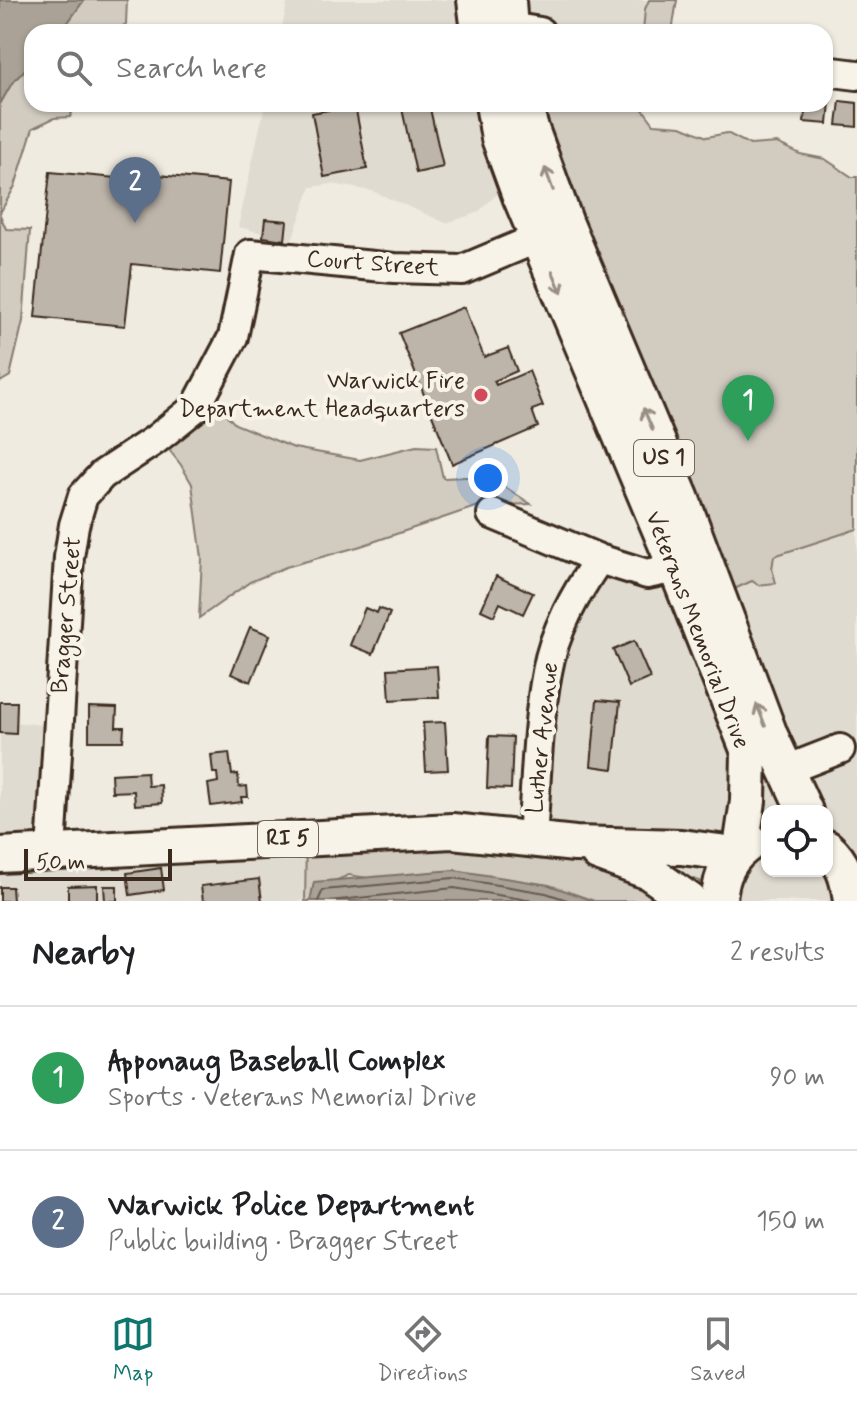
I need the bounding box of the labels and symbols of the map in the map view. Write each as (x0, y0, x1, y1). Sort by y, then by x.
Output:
pin: 2 (109, 157, 161, 223)
one-way arrow (541, 167, 556, 192)
street label: Court Street (306, 244, 440, 284)
one-way arrow (550, 269, 565, 294)
place label: Warwick Fire Department Headquarters (179, 366, 465, 425)
pin: 1 (722, 375, 774, 441)
marker: Warwick Fire Department Headquarters (472, 386, 490, 404)
one-way arrow (640, 408, 655, 432)
road number: US 1 (634, 440, 694, 476)
your location (468, 458, 508, 498)
street label: Veterans Memorial Drive (637, 507, 757, 753)
street label: Bragger Street (45, 535, 91, 695)
street label: Luther Avenue (520, 661, 566, 815)
one-way arrow (753, 703, 768, 728)
road number: RI 5 (258, 821, 318, 857)
scale bar (24, 845, 172, 881)

